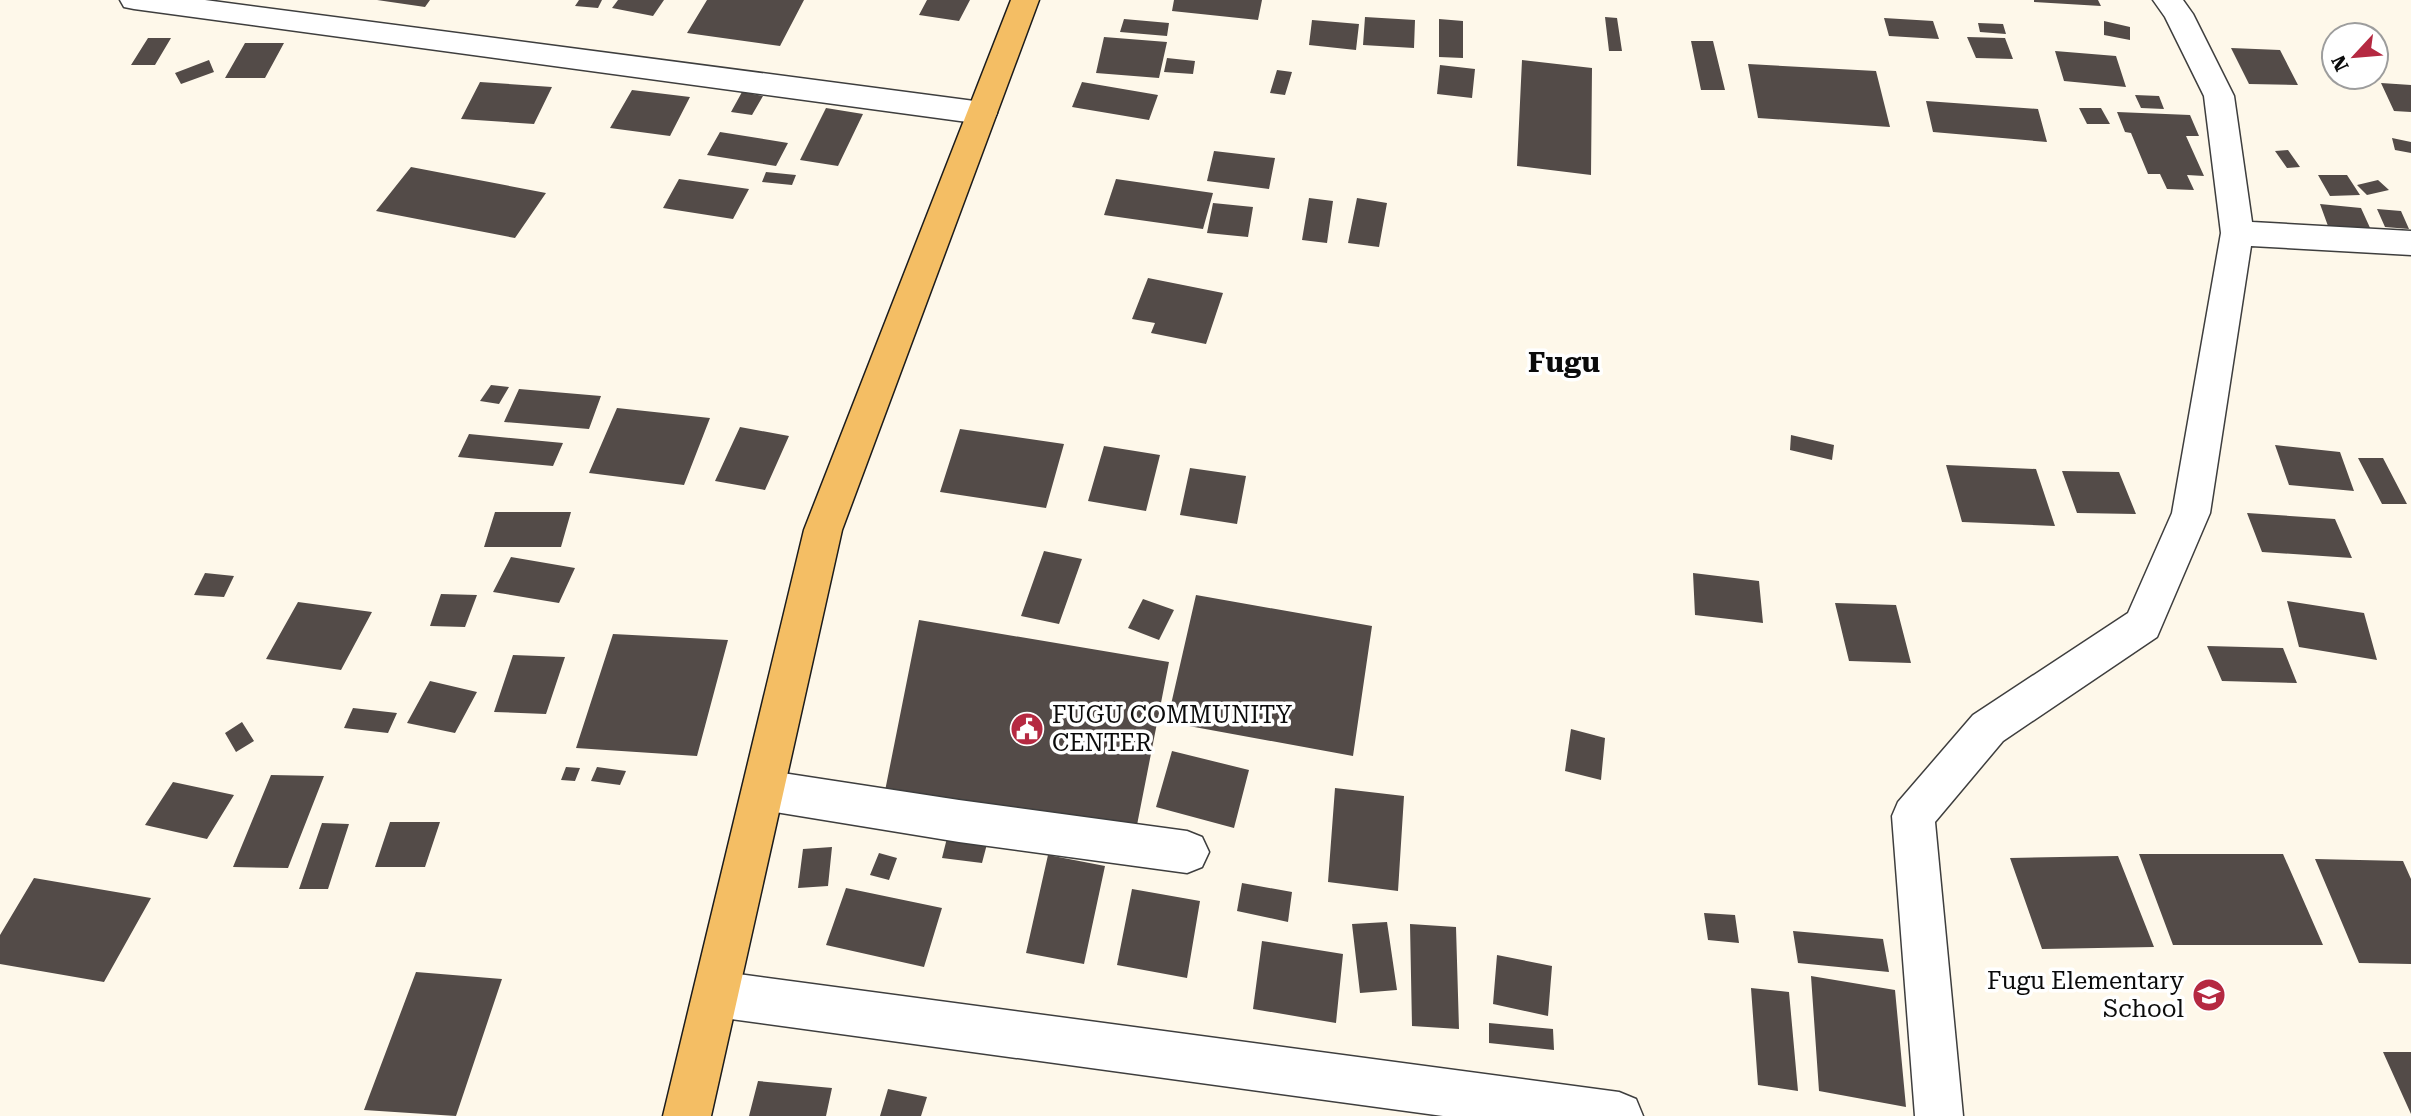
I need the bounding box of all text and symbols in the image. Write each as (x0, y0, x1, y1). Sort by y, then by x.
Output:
north arrow (2320, 21, 2390, 91)
text: N (2326, 51, 2354, 75)
district label: Fugu (1528, 346, 1600, 379)
place label: FUGU COMMUNITY CENTER (1052, 701, 1293, 757)
public building icon: FUGU COMMUNITY CENTER (1008, 710, 1046, 748)
place label: Fugu Elementary School (1987, 967, 2185, 1023)
school or university icon: Fugu Elementary School (2190, 976, 2228, 1014)

